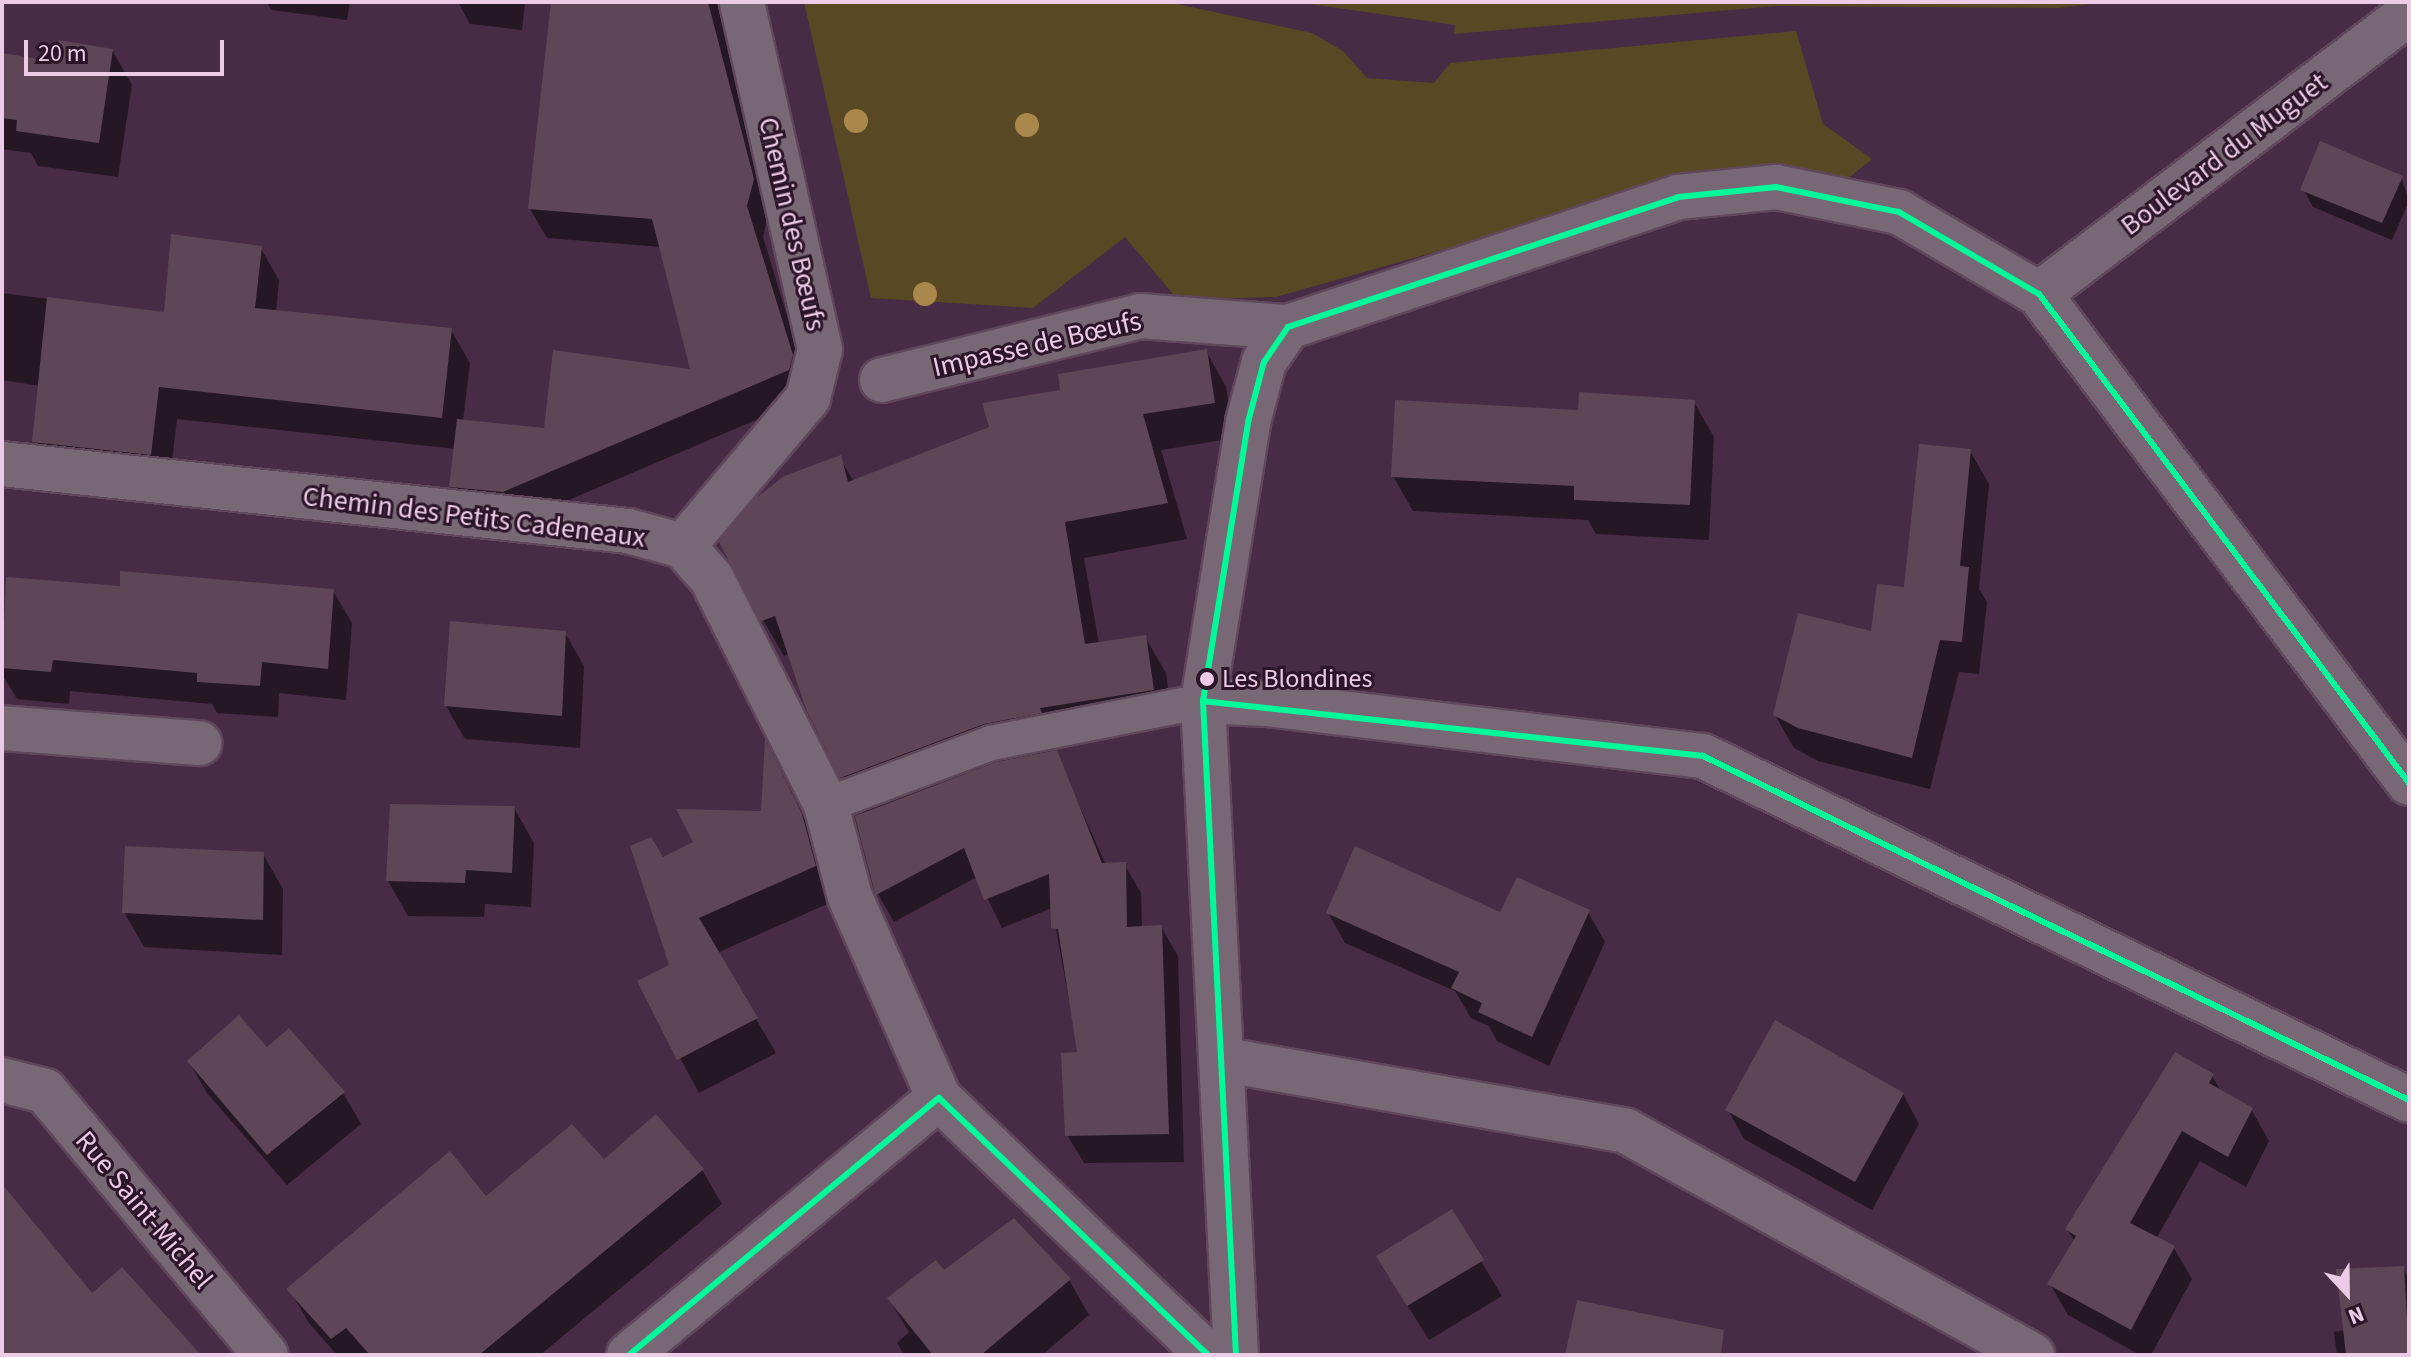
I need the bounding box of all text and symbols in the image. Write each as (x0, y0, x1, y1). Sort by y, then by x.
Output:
scale bar (28, 24, 228, 74)
text: 20 m (38, 36, 87, 71)
street label: Boulevard du Muguet (2114, 65, 2334, 243)
street label: Chemin des Bœufs (751, 114, 833, 334)
street label: Impasse de Bœufs (930, 304, 1144, 384)
street label: Chemin des Petits Cadeneaux (301, 479, 647, 555)
place label: Les Blondines (1222, 663, 1372, 695)
marker: Les Blondines (1199, 671, 1215, 687)
street label: Rue Saint-Michel (68, 1124, 220, 1296)
north arrow (2307, 1253, 2387, 1333)
text: N (2343, 1298, 2369, 1333)

